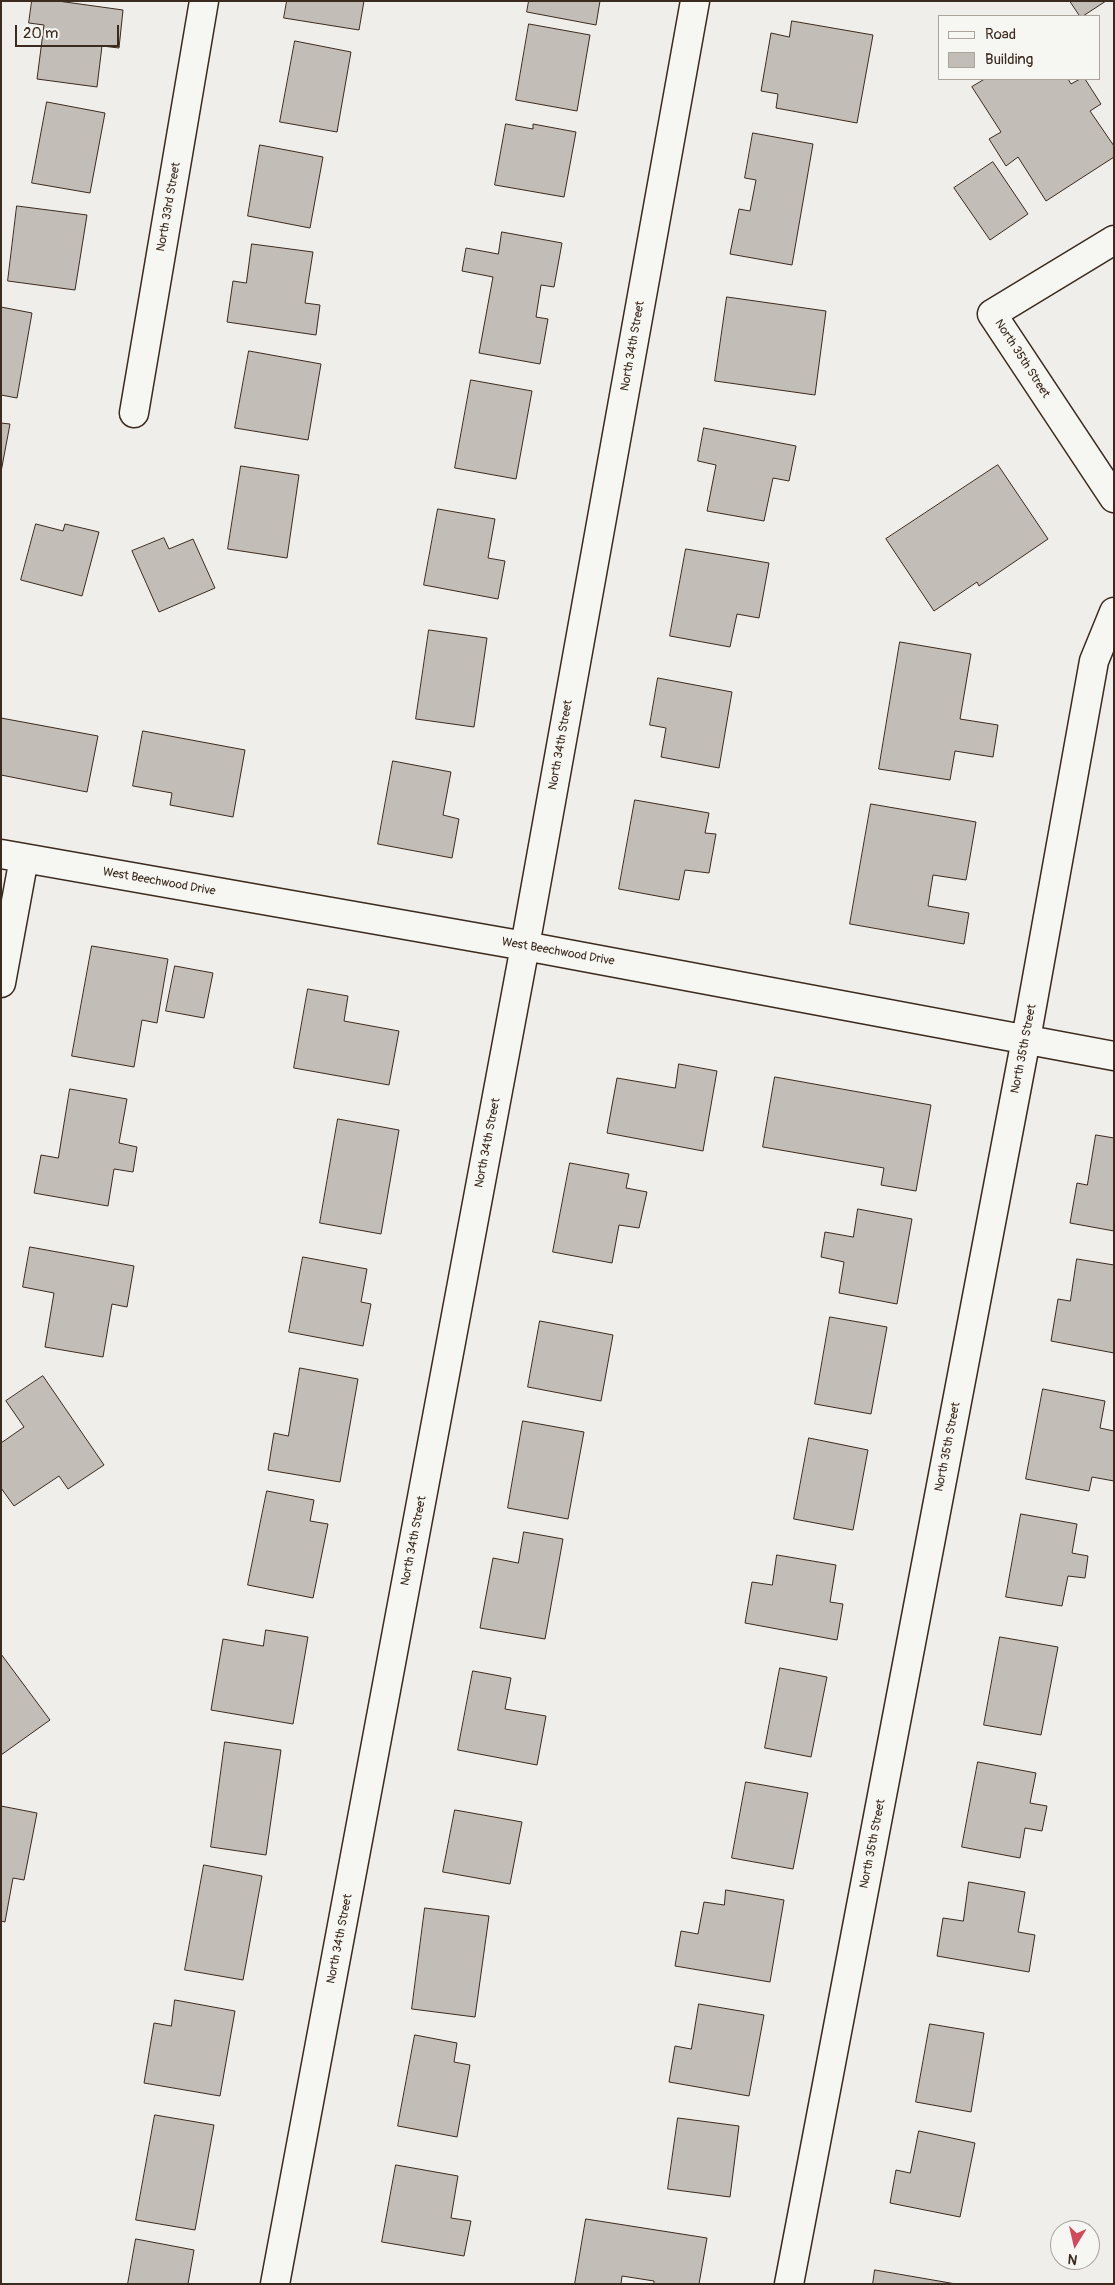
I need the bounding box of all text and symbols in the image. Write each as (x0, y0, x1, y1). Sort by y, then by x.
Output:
scale bar (18, 15, 121, 47)
legend (938, 15, 1100, 80)
text: 20 m (23, 24, 58, 43)
text: Road (985, 25, 1016, 44)
text: Building (985, 50, 1033, 69)
street label: North 33rd Street (154, 161, 184, 253)
street label: North 34th Street (618, 300, 648, 392)
street label: North 35th Street (991, 317, 1053, 401)
street label: North 34th Street (546, 699, 576, 791)
street label: West Beechwood Drive (101, 865, 217, 899)
street label: West Beechwood Drive (500, 935, 616, 969)
street label: North 35th Street (1008, 1003, 1040, 1095)
street label: North 34th Street (472, 1097, 504, 1189)
street label: North 35th Street (932, 1401, 964, 1493)
street label: North 34th Street (398, 1495, 430, 1587)
street label: North 35th Street (857, 1798, 889, 1890)
street label: North 34th Street (324, 1893, 356, 1985)
north arrow (1050, 2220, 1100, 2270)
text: N (1067, 2250, 1079, 2268)

